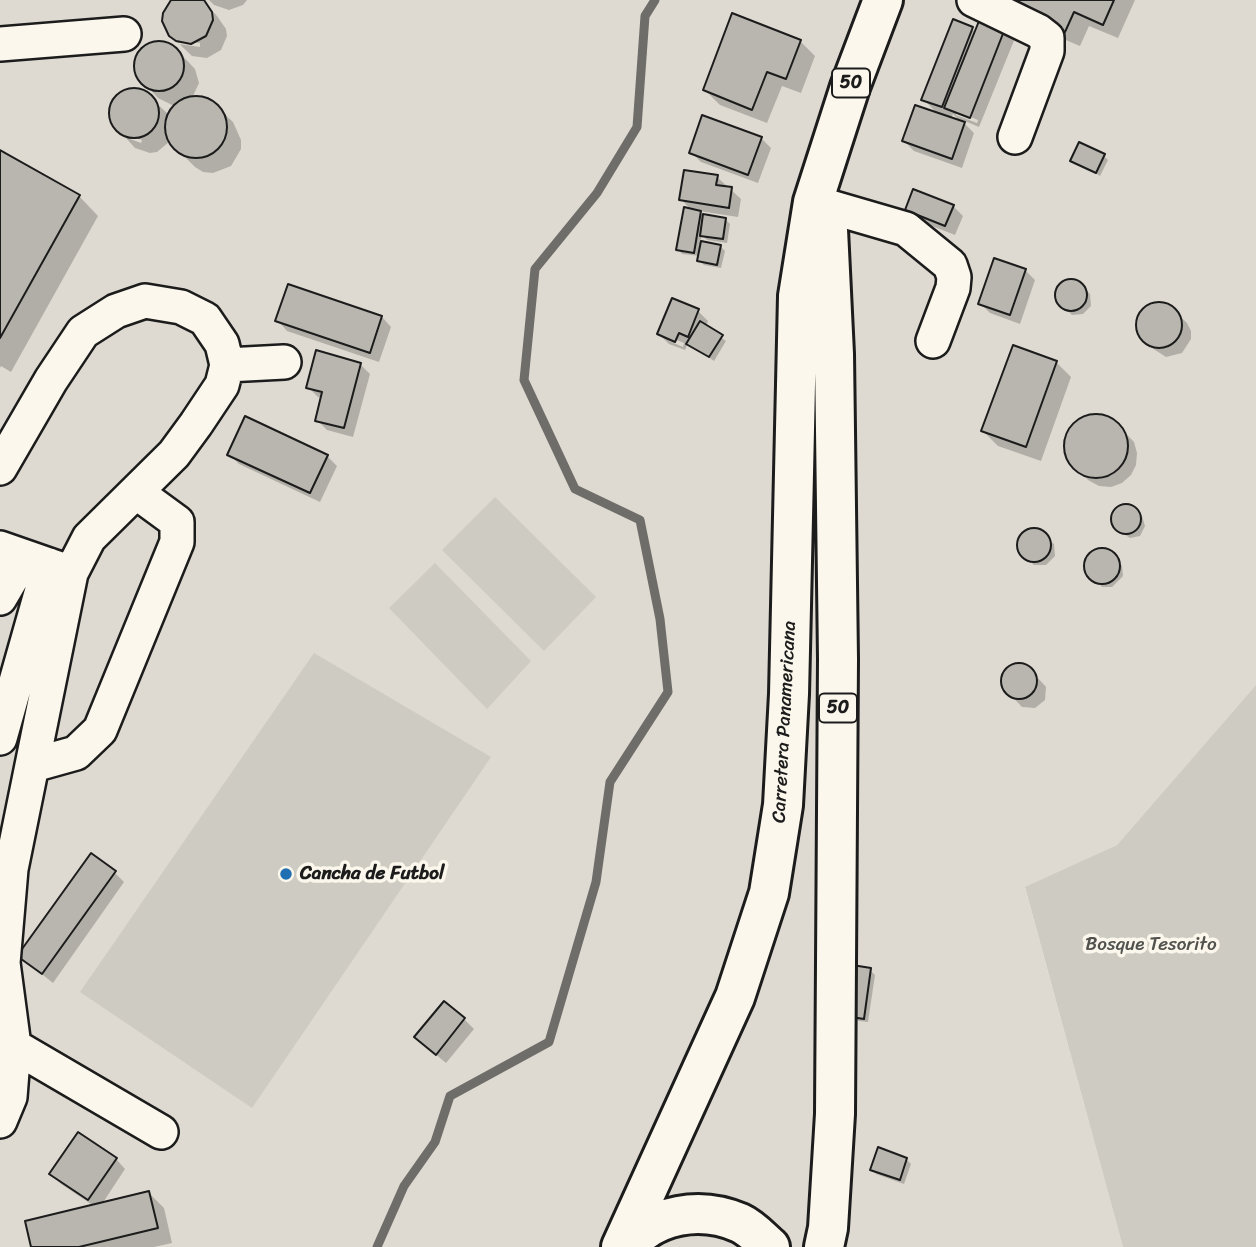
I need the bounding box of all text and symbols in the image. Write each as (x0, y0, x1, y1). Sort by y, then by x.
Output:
road number: 50 (832, 68, 870, 98)
street label: Carretera Panamericana (768, 620, 802, 824)
road number: 50 (819, 694, 857, 722)
place label: Cancha de Futbol (300, 863, 444, 885)
marker: Cancha de Futbol (278, 866, 294, 882)
park label: Bosque Tesorito (1085, 934, 1217, 956)

